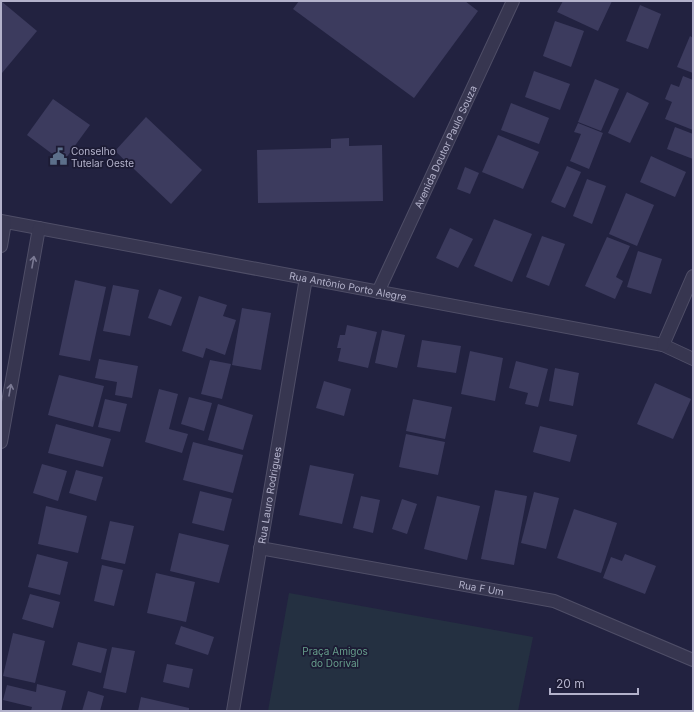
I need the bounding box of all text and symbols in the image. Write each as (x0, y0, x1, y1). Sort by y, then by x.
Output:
street label: Avenida Doutor Paulo Souza (412, 84, 479, 210)
place label: Conselho Tutelar Oeste (71, 145, 134, 169)
public building icon: Conselho Tutelar Oeste (48, 147, 68, 167)
one-way arrow (29, 256, 37, 269)
street label: Rua Antônio Porto Alegre (288, 269, 408, 303)
one-way arrow (6, 384, 14, 397)
street label: Rua Lauro Rodrigues (255, 446, 284, 545)
street label: Rua F Um (458, 578, 505, 598)
park label: Praça Amigos do Dorival (302, 645, 368, 669)
scale bar (550, 670, 638, 696)
text: 20 m (556, 676, 585, 691)

